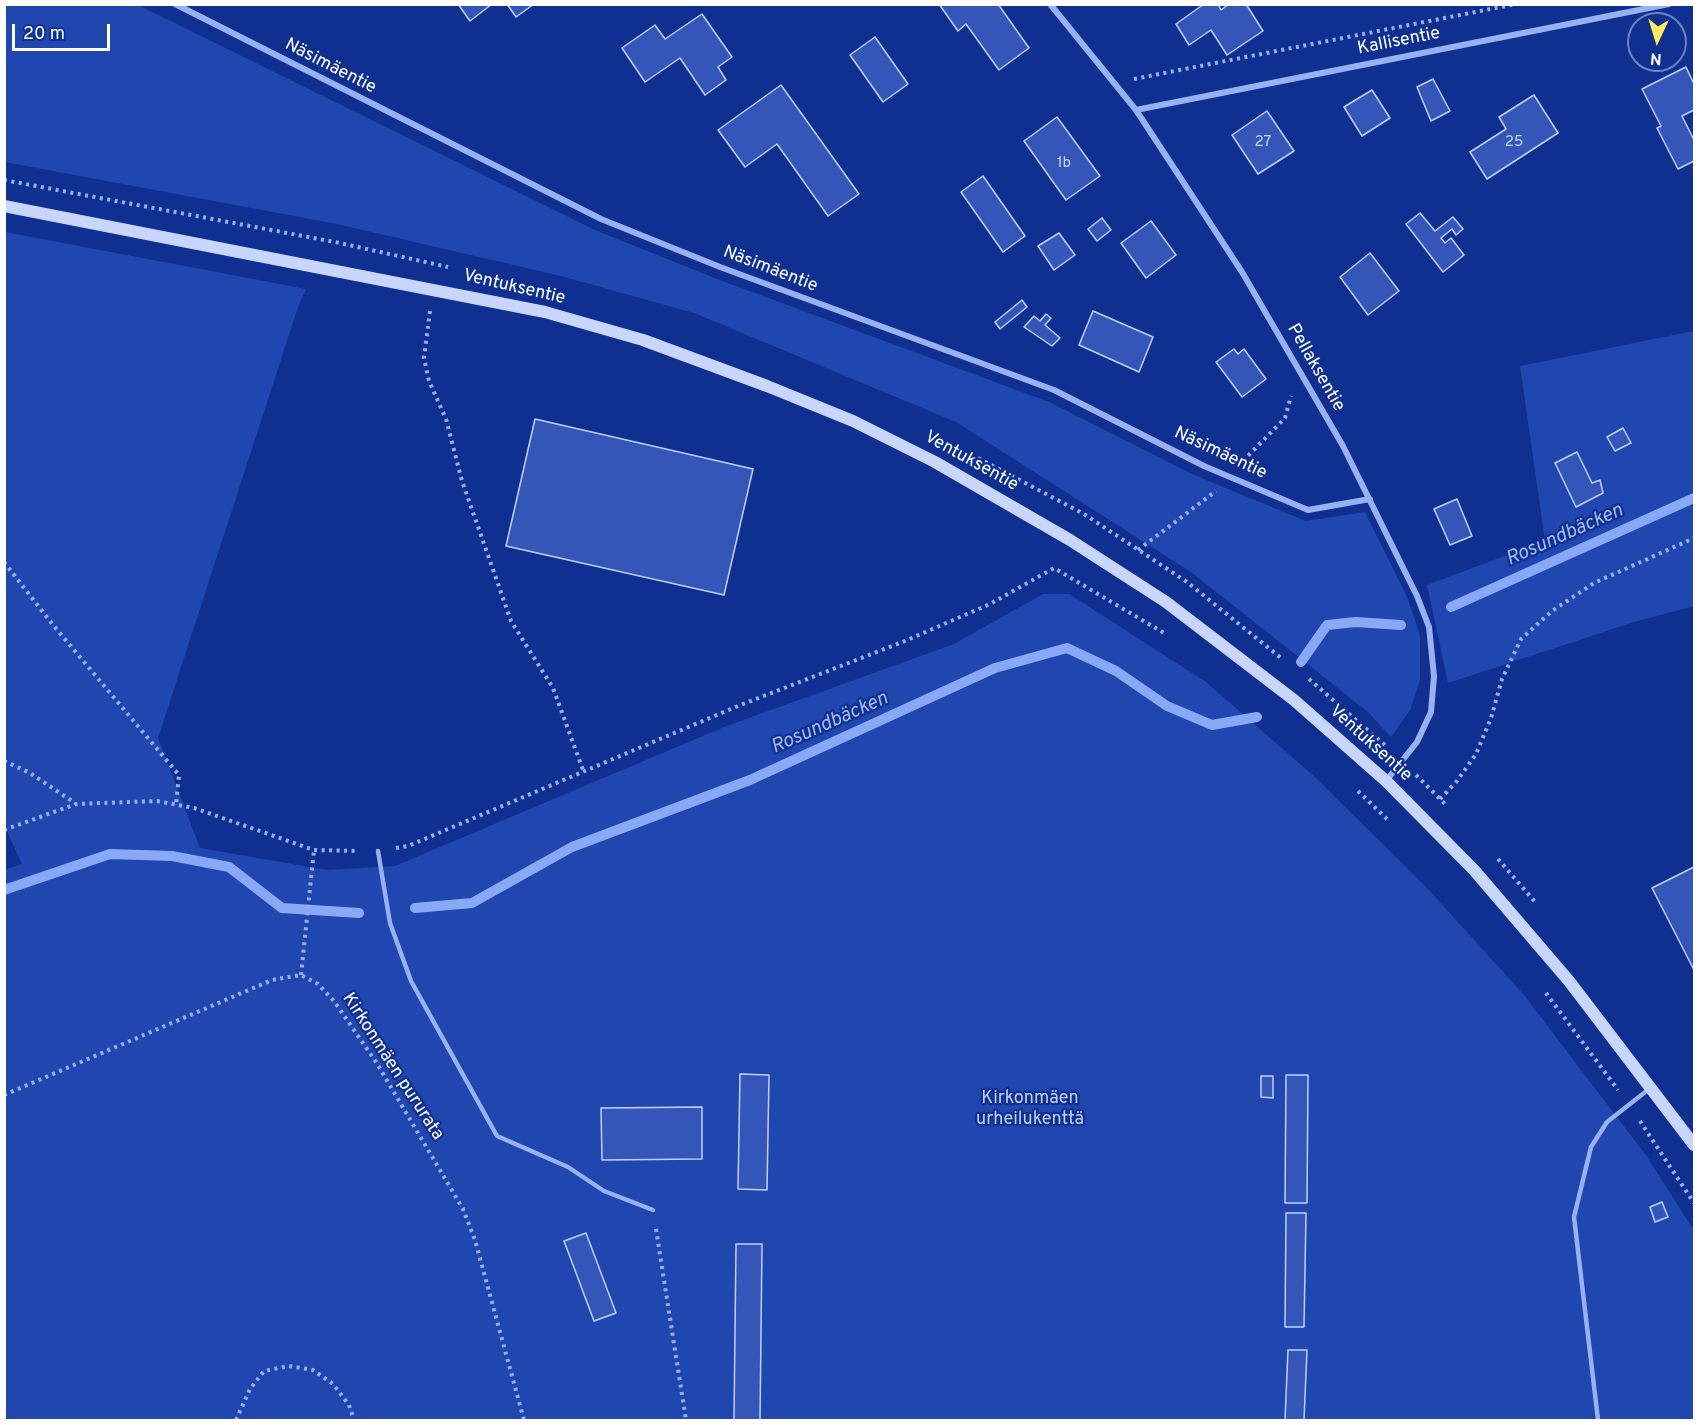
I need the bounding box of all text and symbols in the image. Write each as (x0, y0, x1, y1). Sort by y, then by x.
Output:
scale bar (15, 12, 112, 50)
north arrow (1627, 12, 1687, 72)
text: 20 m (23, 23, 65, 46)
street label: Kallisentie (1356, 23, 1442, 61)
street label: Näsimäentie (281, 35, 379, 99)
text: N (1649, 48, 1662, 68)
house number: 27 (1255, 134, 1271, 152)
house number: 25 (1505, 134, 1523, 152)
house number: 1b (1057, 155, 1071, 173)
street label: Näsimäentie (720, 242, 820, 298)
street label: Ventuksentie (461, 266, 567, 310)
street label: Pellaksentie (1281, 320, 1349, 416)
street label: Näsimäentie (1170, 423, 1270, 485)
street label: Ventuksentie (920, 427, 1022, 497)
water label: Rosundbäcken (1503, 499, 1627, 573)
water label: Rosundbäcken (768, 687, 892, 761)
street label: Ventuksentie (1324, 701, 1416, 787)
street label: Kirkonmäen pururata (336, 989, 448, 1145)
park label: Kirkonmäen urheilukenttä (976, 1088, 1084, 1130)

